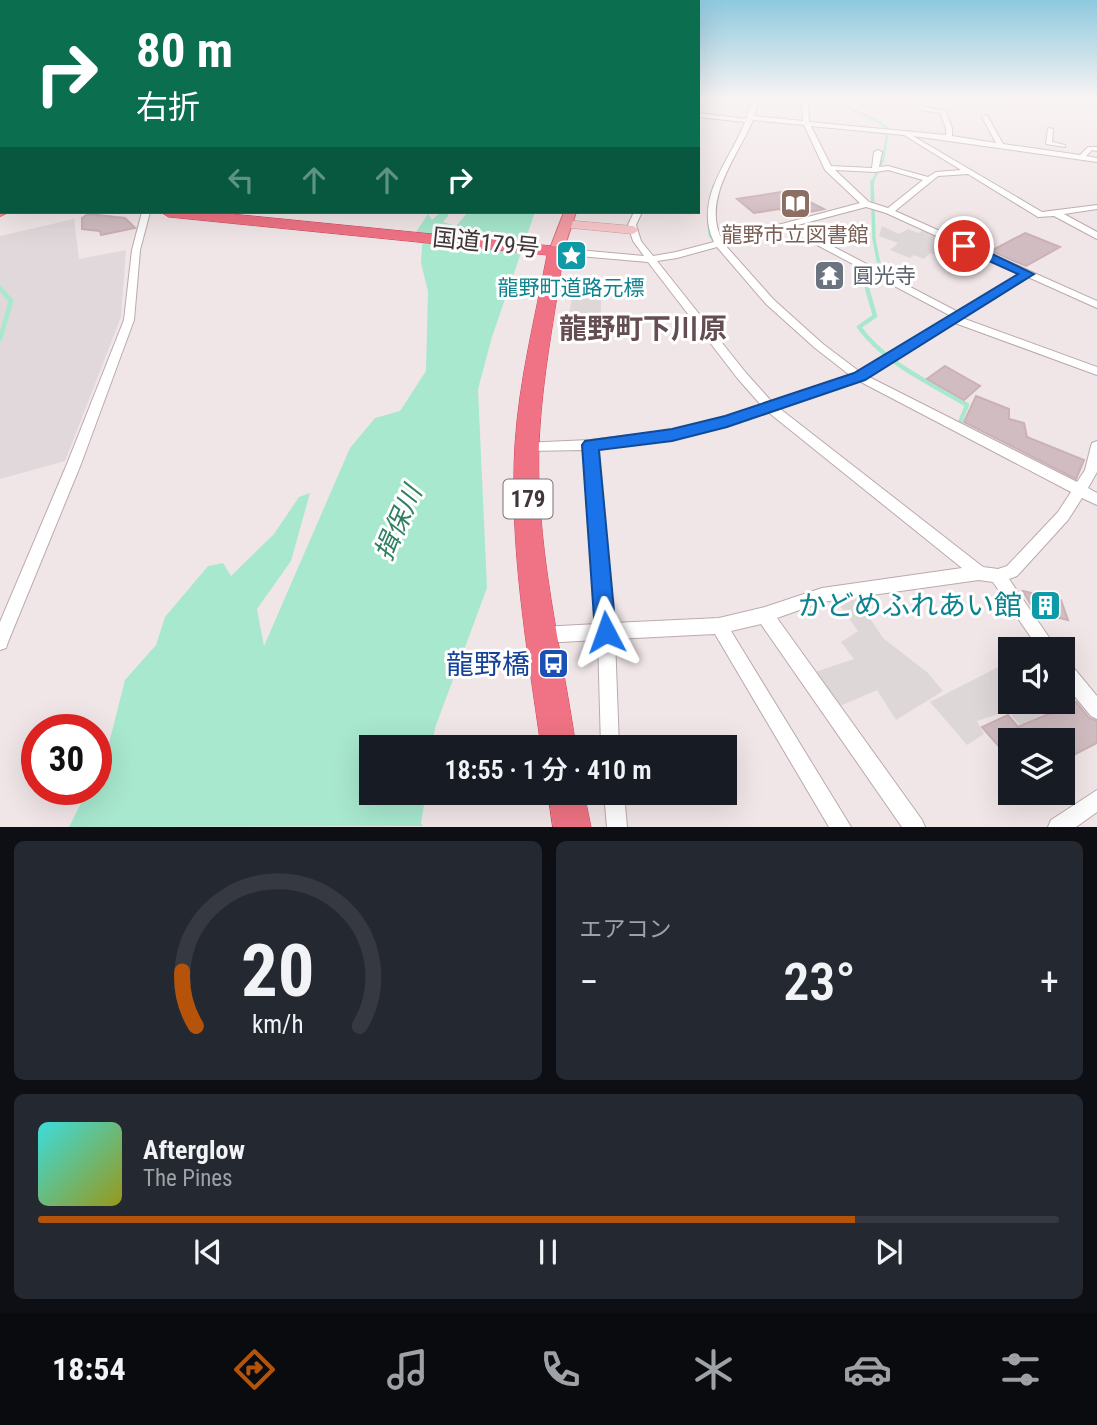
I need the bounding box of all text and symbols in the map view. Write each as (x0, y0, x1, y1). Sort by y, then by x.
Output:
text: 80 m (136, 22, 233, 79)
icon: right (21, 28, 112, 119)
text: 右折 (136, 88, 200, 126)
icon: left (222, 161, 260, 199)
icon: ahead (295, 161, 333, 199)
icon: ahead (368, 161, 406, 199)
icon: right (441, 161, 479, 199)
library icon: 龍野市立図書館 (778, 186, 812, 220)
pin (934, 216, 994, 276)
street label: 国道179号 (431, 223, 541, 263)
place label: 龍野市立図書館 (722, 223, 869, 247)
icon: arrive (945, 227, 983, 265)
place icon: 龍野町道路元標 (554, 239, 588, 273)
temple icon: 圓光寺 (813, 259, 847, 293)
place label: 圓光寺 (853, 264, 916, 288)
place label: 龍野町道路元標 (498, 276, 645, 300)
district label: 龍野町下川原 (559, 312, 727, 345)
water label: 揖保川 (368, 479, 429, 565)
road number: 179 (504, 480, 552, 519)
building icon: かどめふれあい館 (1028, 588, 1062, 622)
place label: かどめふれあい館 (798, 589, 1022, 622)
position arrow (569, 595, 643, 669)
map controls (998, 637, 1075, 805)
button: sound (998, 637, 1075, 714)
bus stop icon: 龍野橋 (536, 647, 570, 681)
place label: 龍野橋 (446, 648, 530, 681)
speed limit sign: 30 (21, 714, 112, 805)
button: layers (998, 728, 1075, 805)
text: 18:55 · 1 分 · 410 m (444, 755, 652, 785)
text: エアコン (580, 916, 672, 943)
text: 20 (241, 929, 315, 1015)
text: 23° (783, 952, 855, 1013)
text: − (580, 960, 599, 1004)
text: + (1040, 960, 1059, 1004)
text: km/h (252, 1010, 303, 1039)
text: Afterglow (143, 1135, 245, 1165)
text: The Pines (143, 1165, 233, 1192)
icon: previous (189, 1233, 227, 1271)
icon: pause (529, 1233, 567, 1271)
icon: next (870, 1233, 908, 1271)
icon: directions (230, 1345, 279, 1394)
icon: music (383, 1345, 432, 1394)
icon: phone (536, 1345, 585, 1394)
icon: climate (689, 1345, 738, 1394)
icon: car (843, 1345, 892, 1394)
icon: filters (996, 1345, 1045, 1394)
text: 18:54 (52, 1350, 126, 1388)

